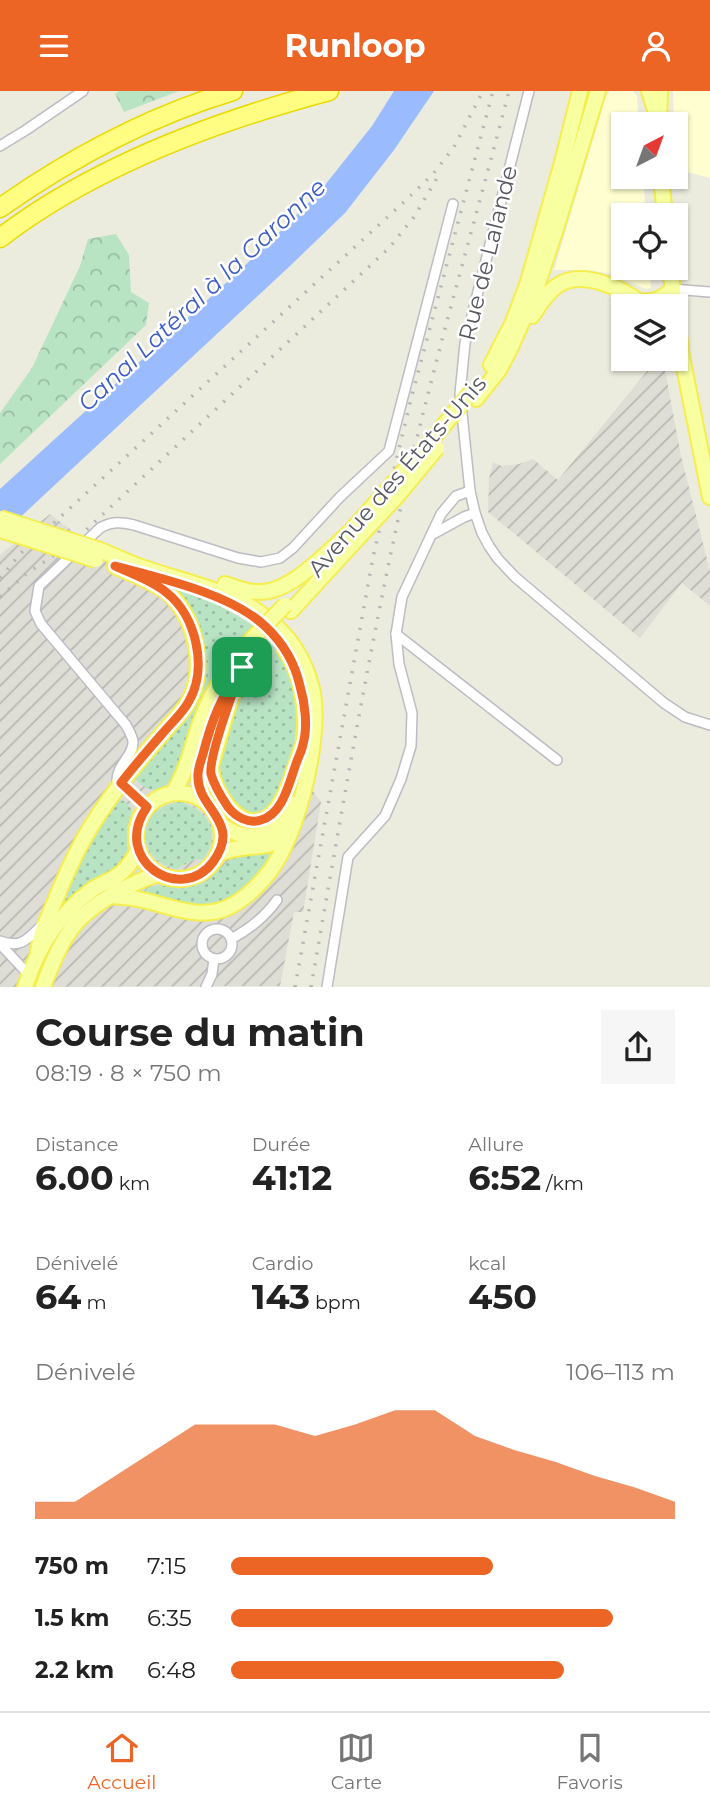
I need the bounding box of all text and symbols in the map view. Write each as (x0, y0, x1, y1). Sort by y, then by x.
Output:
text: Runloop (284, 26, 426, 65)
icon: menu (35, 27, 73, 65)
icon: person (637, 27, 675, 65)
north arrow (611, 112, 688, 189)
map controls (611, 112, 688, 371)
street label: Rue de Lalande (453, 163, 523, 343)
water label: Canal Latéral à la Garonne (72, 172, 332, 417)
button: locate (611, 203, 688, 280)
button: layers (611, 294, 688, 371)
street label: Avenue des États-Unis (302, 370, 492, 582)
pin (212, 637, 272, 697)
icon: arrive (223, 648, 261, 686)
text: Course du matin (35, 1009, 365, 1056)
button: share (601, 1010, 675, 1084)
text: 08:19 · 8 × 750 m (35, 1059, 222, 1087)
text: Distance (35, 1133, 118, 1156)
text: Durée (252, 1133, 310, 1156)
text: Allure (468, 1133, 524, 1156)
text: 6.00 (35, 1156, 114, 1199)
text: 41:12 (252, 1156, 332, 1199)
text: 6:52 (468, 1156, 541, 1199)
text: km (114, 1172, 150, 1195)
text: /km (541, 1172, 584, 1195)
text: Dénivelé (35, 1252, 118, 1275)
text: Cardio (252, 1252, 313, 1275)
text: kcal (468, 1252, 506, 1275)
text: 64 (35, 1275, 81, 1318)
text: 143 (252, 1275, 310, 1318)
text: 450 (468, 1275, 537, 1318)
text: m (81, 1291, 107, 1314)
text: bpm (310, 1291, 361, 1314)
text: Dénivelé (35, 1358, 136, 1386)
text: 106–113 m (566, 1358, 675, 1386)
text: 750 m (35, 1552, 109, 1580)
text: 7:15 (147, 1552, 186, 1580)
text: 1.5 km (35, 1604, 109, 1632)
text: 6:35 (147, 1604, 192, 1632)
text: 2.2 km (35, 1656, 114, 1684)
text: 6:48 (147, 1656, 196, 1684)
tab: Accueil (87, 1729, 156, 1794)
tab: Carte (331, 1729, 382, 1794)
tab: Favoris (556, 1729, 623, 1794)

